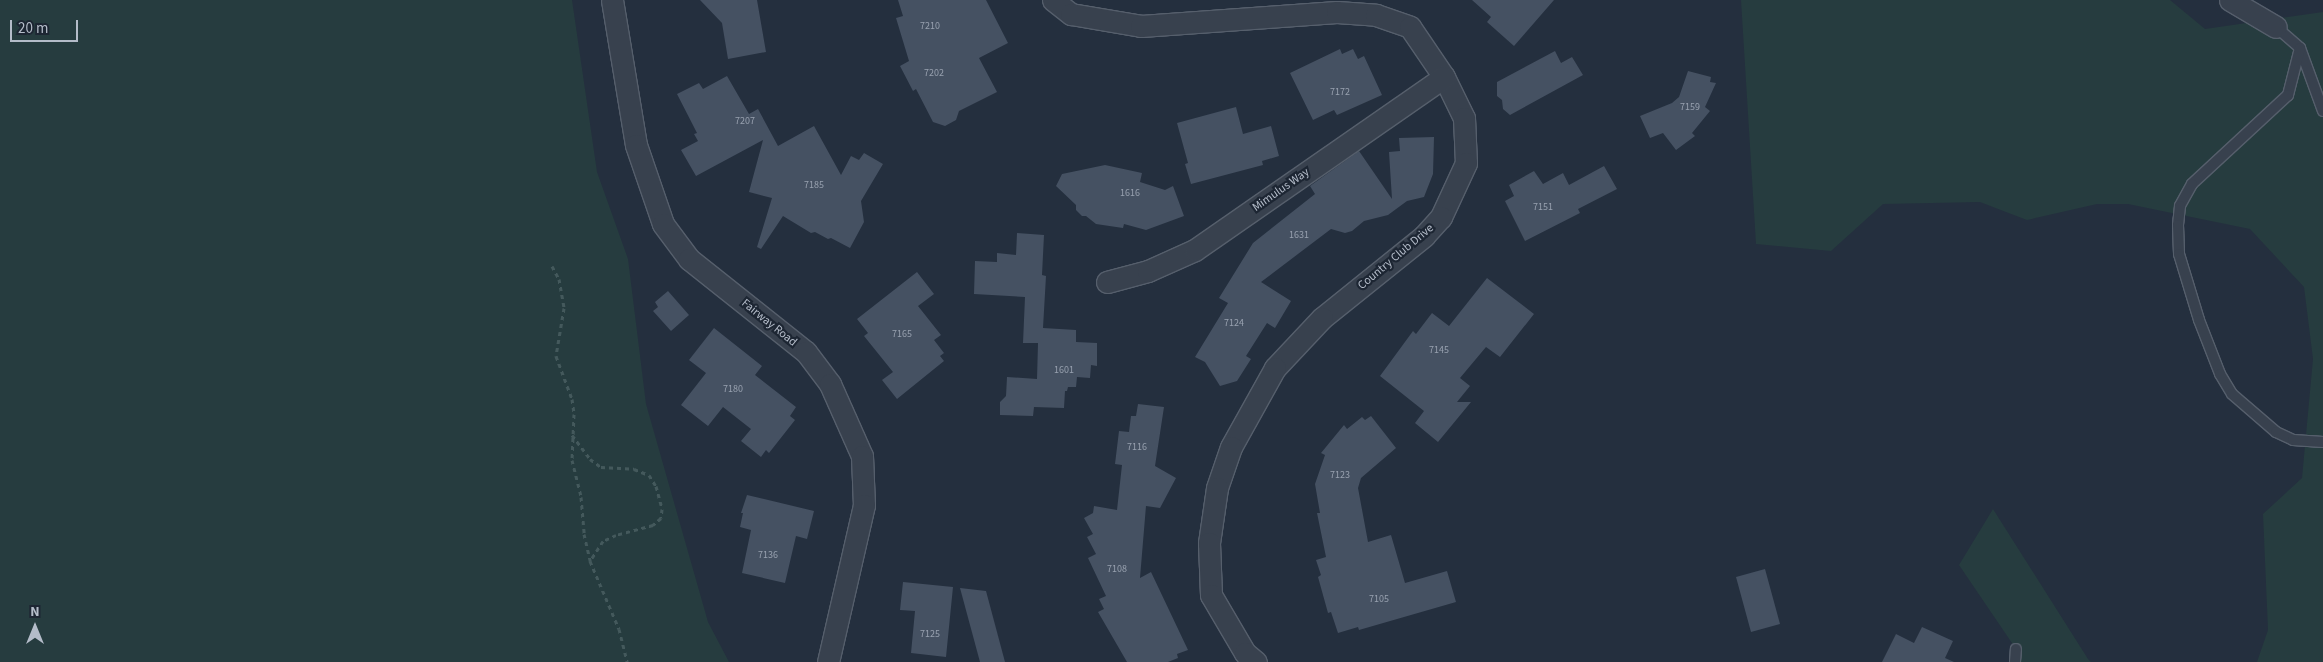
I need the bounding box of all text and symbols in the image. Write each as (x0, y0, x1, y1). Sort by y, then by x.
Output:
scale bar (12, 10, 80, 42)
text: 20 m (18, 18, 48, 39)
house number: 7210 (920, 21, 940, 33)
house number: 7202 (924, 68, 944, 80)
house number: 7172 (1330, 87, 1350, 99)
house number: 7159 (1680, 102, 1700, 114)
house number: 7207 (735, 116, 755, 128)
street label: Mimulus Way (1250, 165, 1312, 215)
house number: 7185 (804, 180, 824, 192)
house number: 1616 (1120, 188, 1140, 200)
house number: 7151 (1533, 202, 1553, 214)
street label: Country Club Drive (1355, 221, 1437, 293)
house number: 1631 (1289, 230, 1309, 242)
street label: Fairway Road (738, 296, 800, 350)
house number: 7124 (1224, 318, 1244, 330)
house number: 7165 (892, 329, 912, 341)
house number: 7145 (1429, 345, 1449, 357)
house number: 1601 (1054, 365, 1074, 377)
house number: 7180 (723, 384, 743, 396)
house number: 7116 (1127, 442, 1147, 454)
house number: 7123 (1330, 470, 1350, 482)
house number: 7136 (758, 550, 778, 562)
house number: 7108 (1107, 564, 1127, 576)
house number: 7105 (1369, 594, 1389, 606)
north arrow (10, 602, 60, 652)
text: N (30, 602, 40, 622)
house number: 7125 (920, 629, 940, 641)

